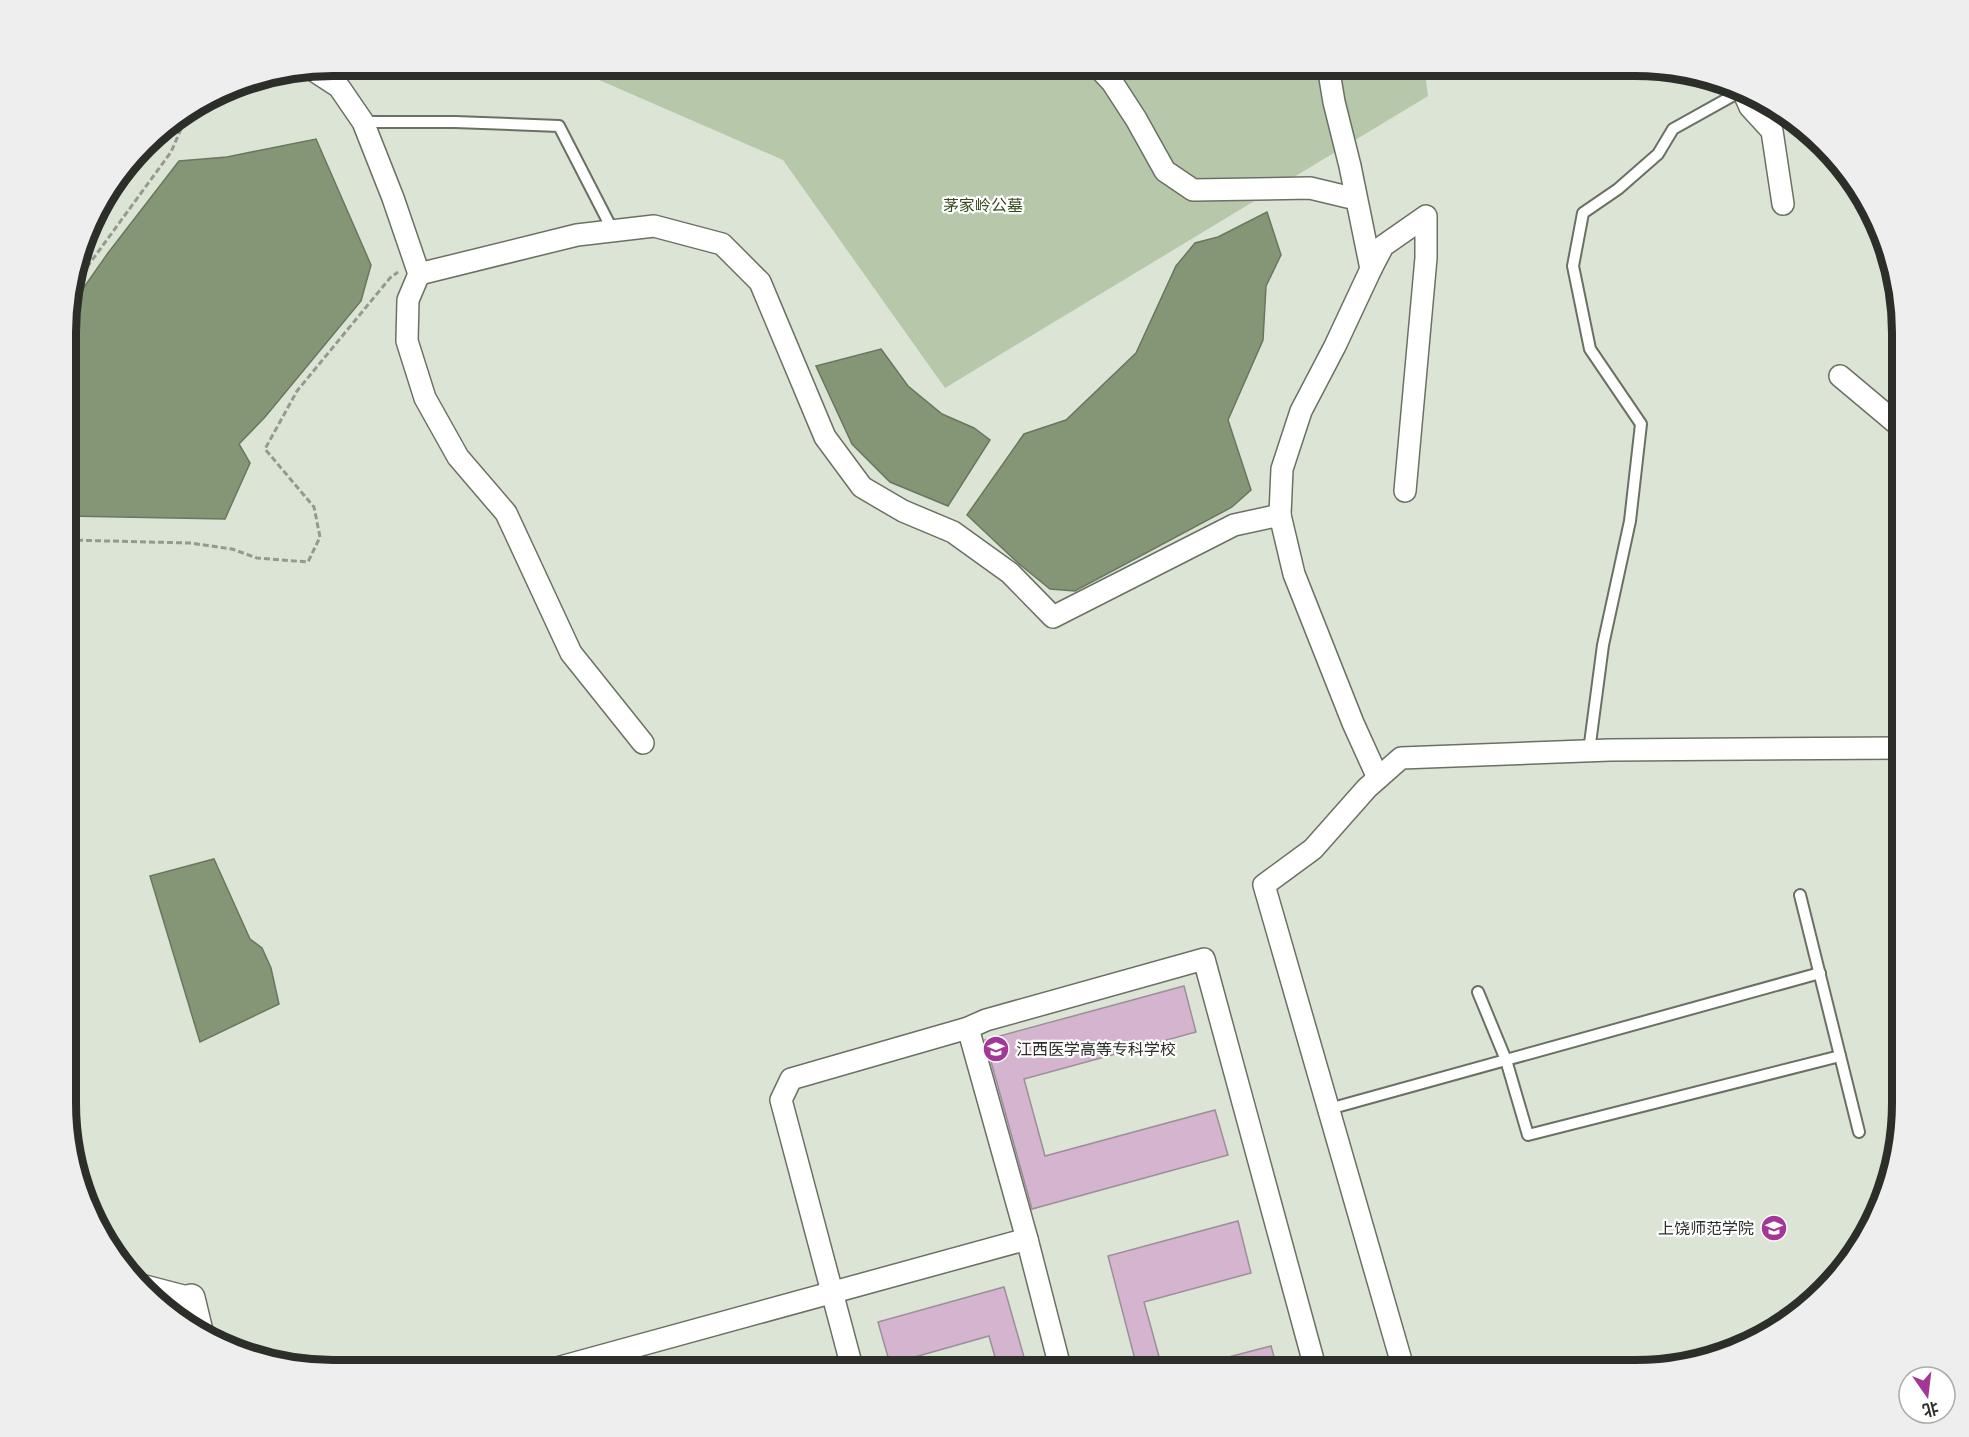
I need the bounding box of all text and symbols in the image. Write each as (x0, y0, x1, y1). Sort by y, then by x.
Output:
park label: 茅家岭公墓 (943, 196, 1023, 215)
school or university icon: 江西医学高等专科学校 (981, 1034, 1011, 1064)
place label: 江西医学高等专科学校 (1016, 1040, 1176, 1059)
school or university icon: 上饶师范学院 (1759, 1213, 1789, 1243)
place label: 上饶师范学院 (1658, 1219, 1754, 1238)
north arrow (1897, 1365, 1957, 1425)
text: 北 (1920, 1398, 1941, 1420)

